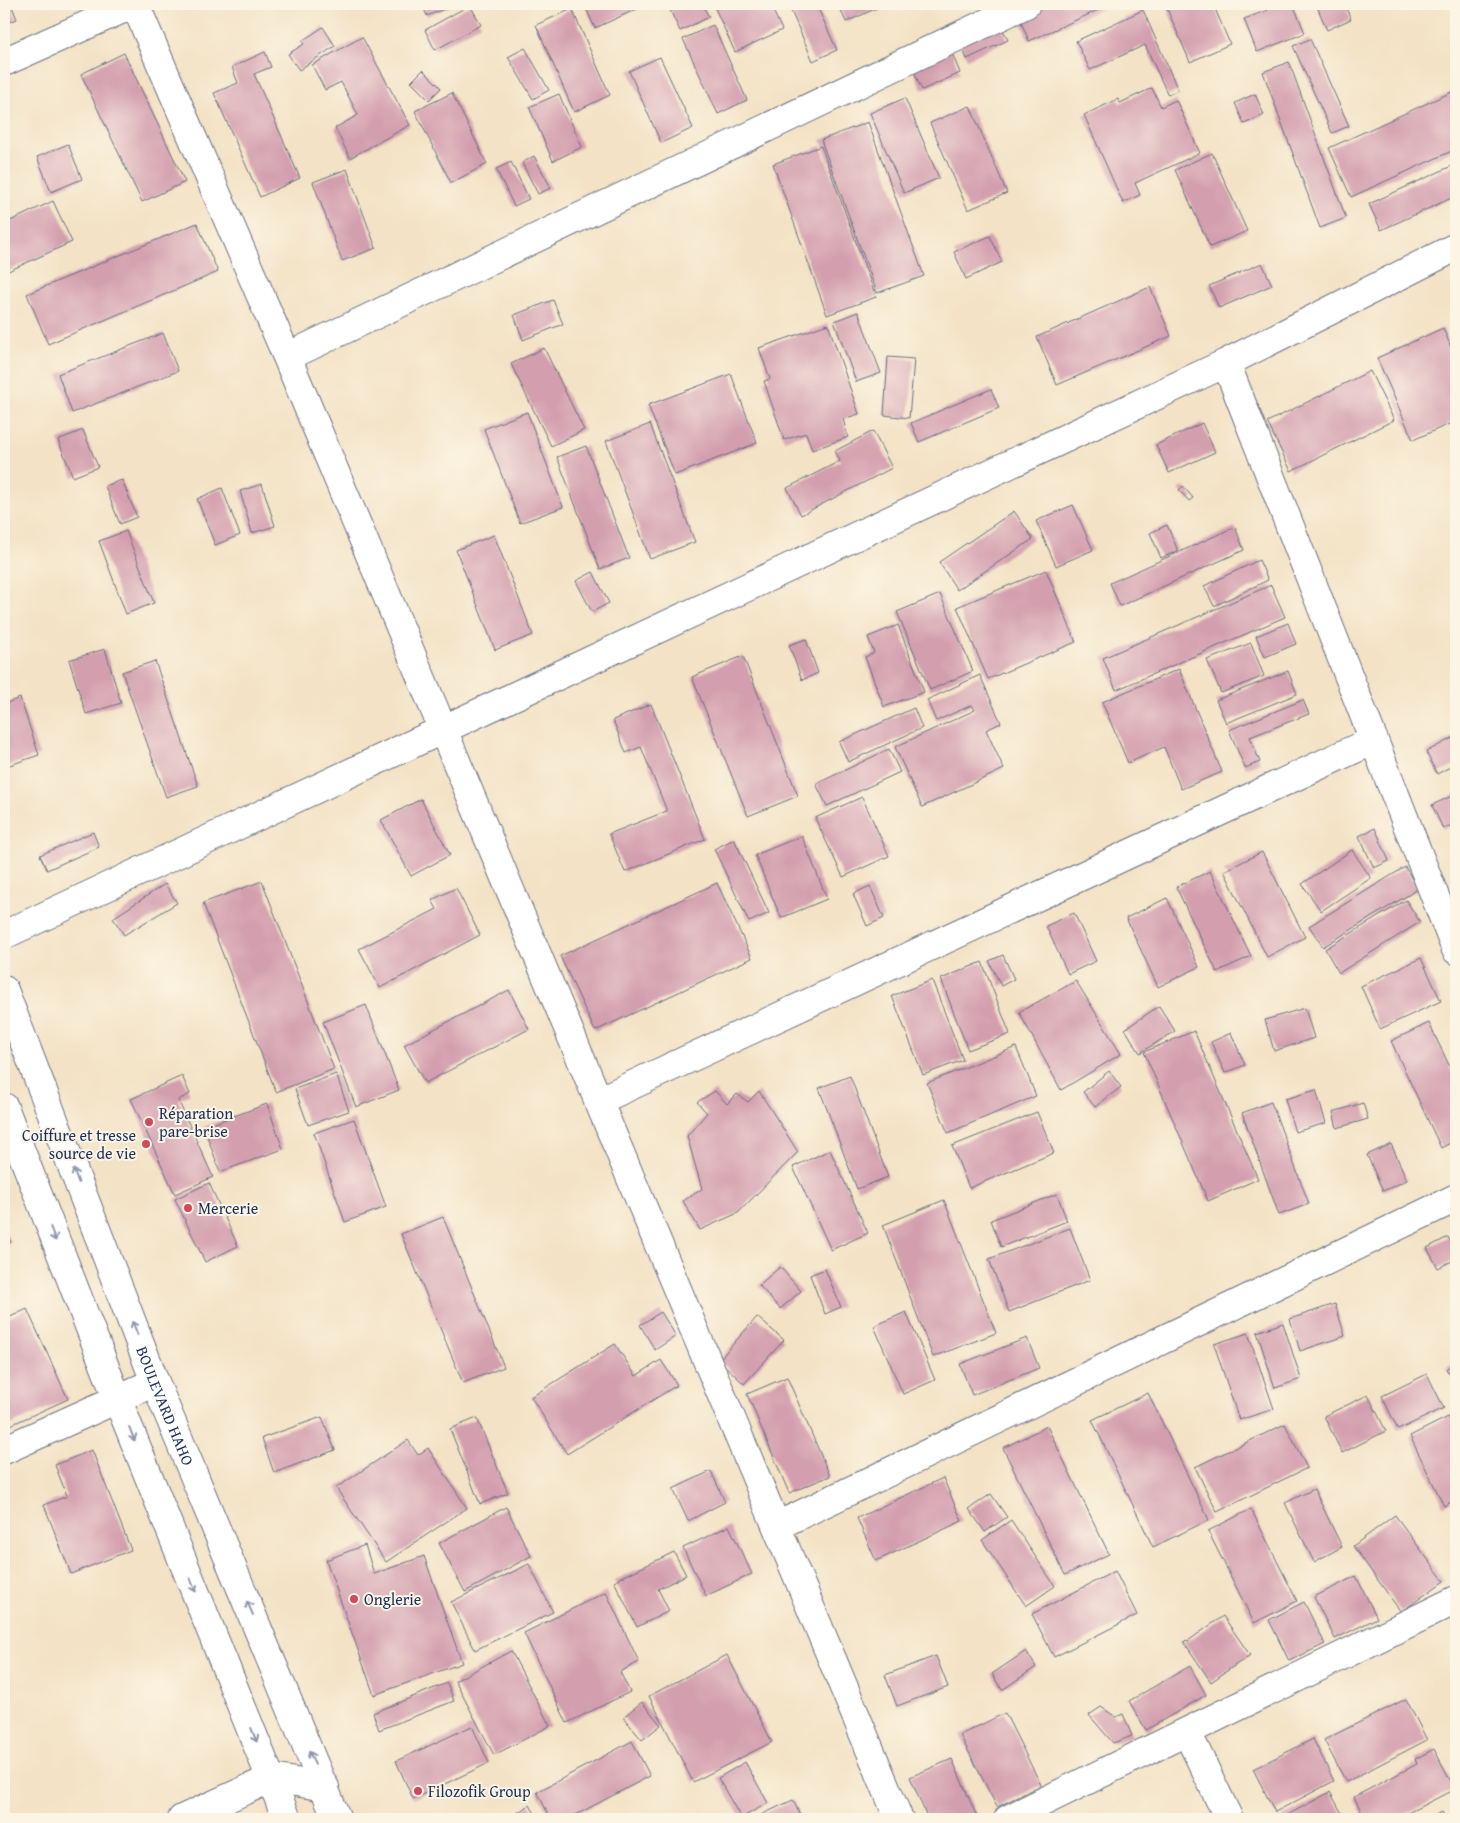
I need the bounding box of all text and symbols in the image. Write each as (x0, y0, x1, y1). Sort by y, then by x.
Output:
place label: Réparation pare-brise (159, 1101, 233, 1143)
marker: Réparation pare-brise (143, 1116, 155, 1128)
place label: Coiffure et tresse source de vie (22, 1123, 136, 1165)
marker: Coiffure et tresse source de vie (140, 1138, 152, 1150)
one-way arrow (71, 1169, 80, 1185)
place label: Mercerie (198, 1196, 258, 1220)
marker: Mercerie (182, 1202, 194, 1214)
one-way arrow (49, 1226, 58, 1241)
one-way arrow (129, 1321, 139, 1336)
street label: BOULEVARD HAHO (130, 1343, 201, 1469)
one-way arrow (128, 1426, 137, 1441)
one-way arrow (189, 1577, 199, 1592)
place label: Onglerie (364, 1587, 421, 1611)
marker: Onglerie (348, 1593, 360, 1605)
one-way arrow (244, 1601, 254, 1616)
one-way arrow (250, 1727, 260, 1742)
one-way arrow (307, 1751, 317, 1766)
place label: Filozofik Group (428, 1779, 531, 1803)
marker: Filozofik Group (412, 1785, 424, 1797)

